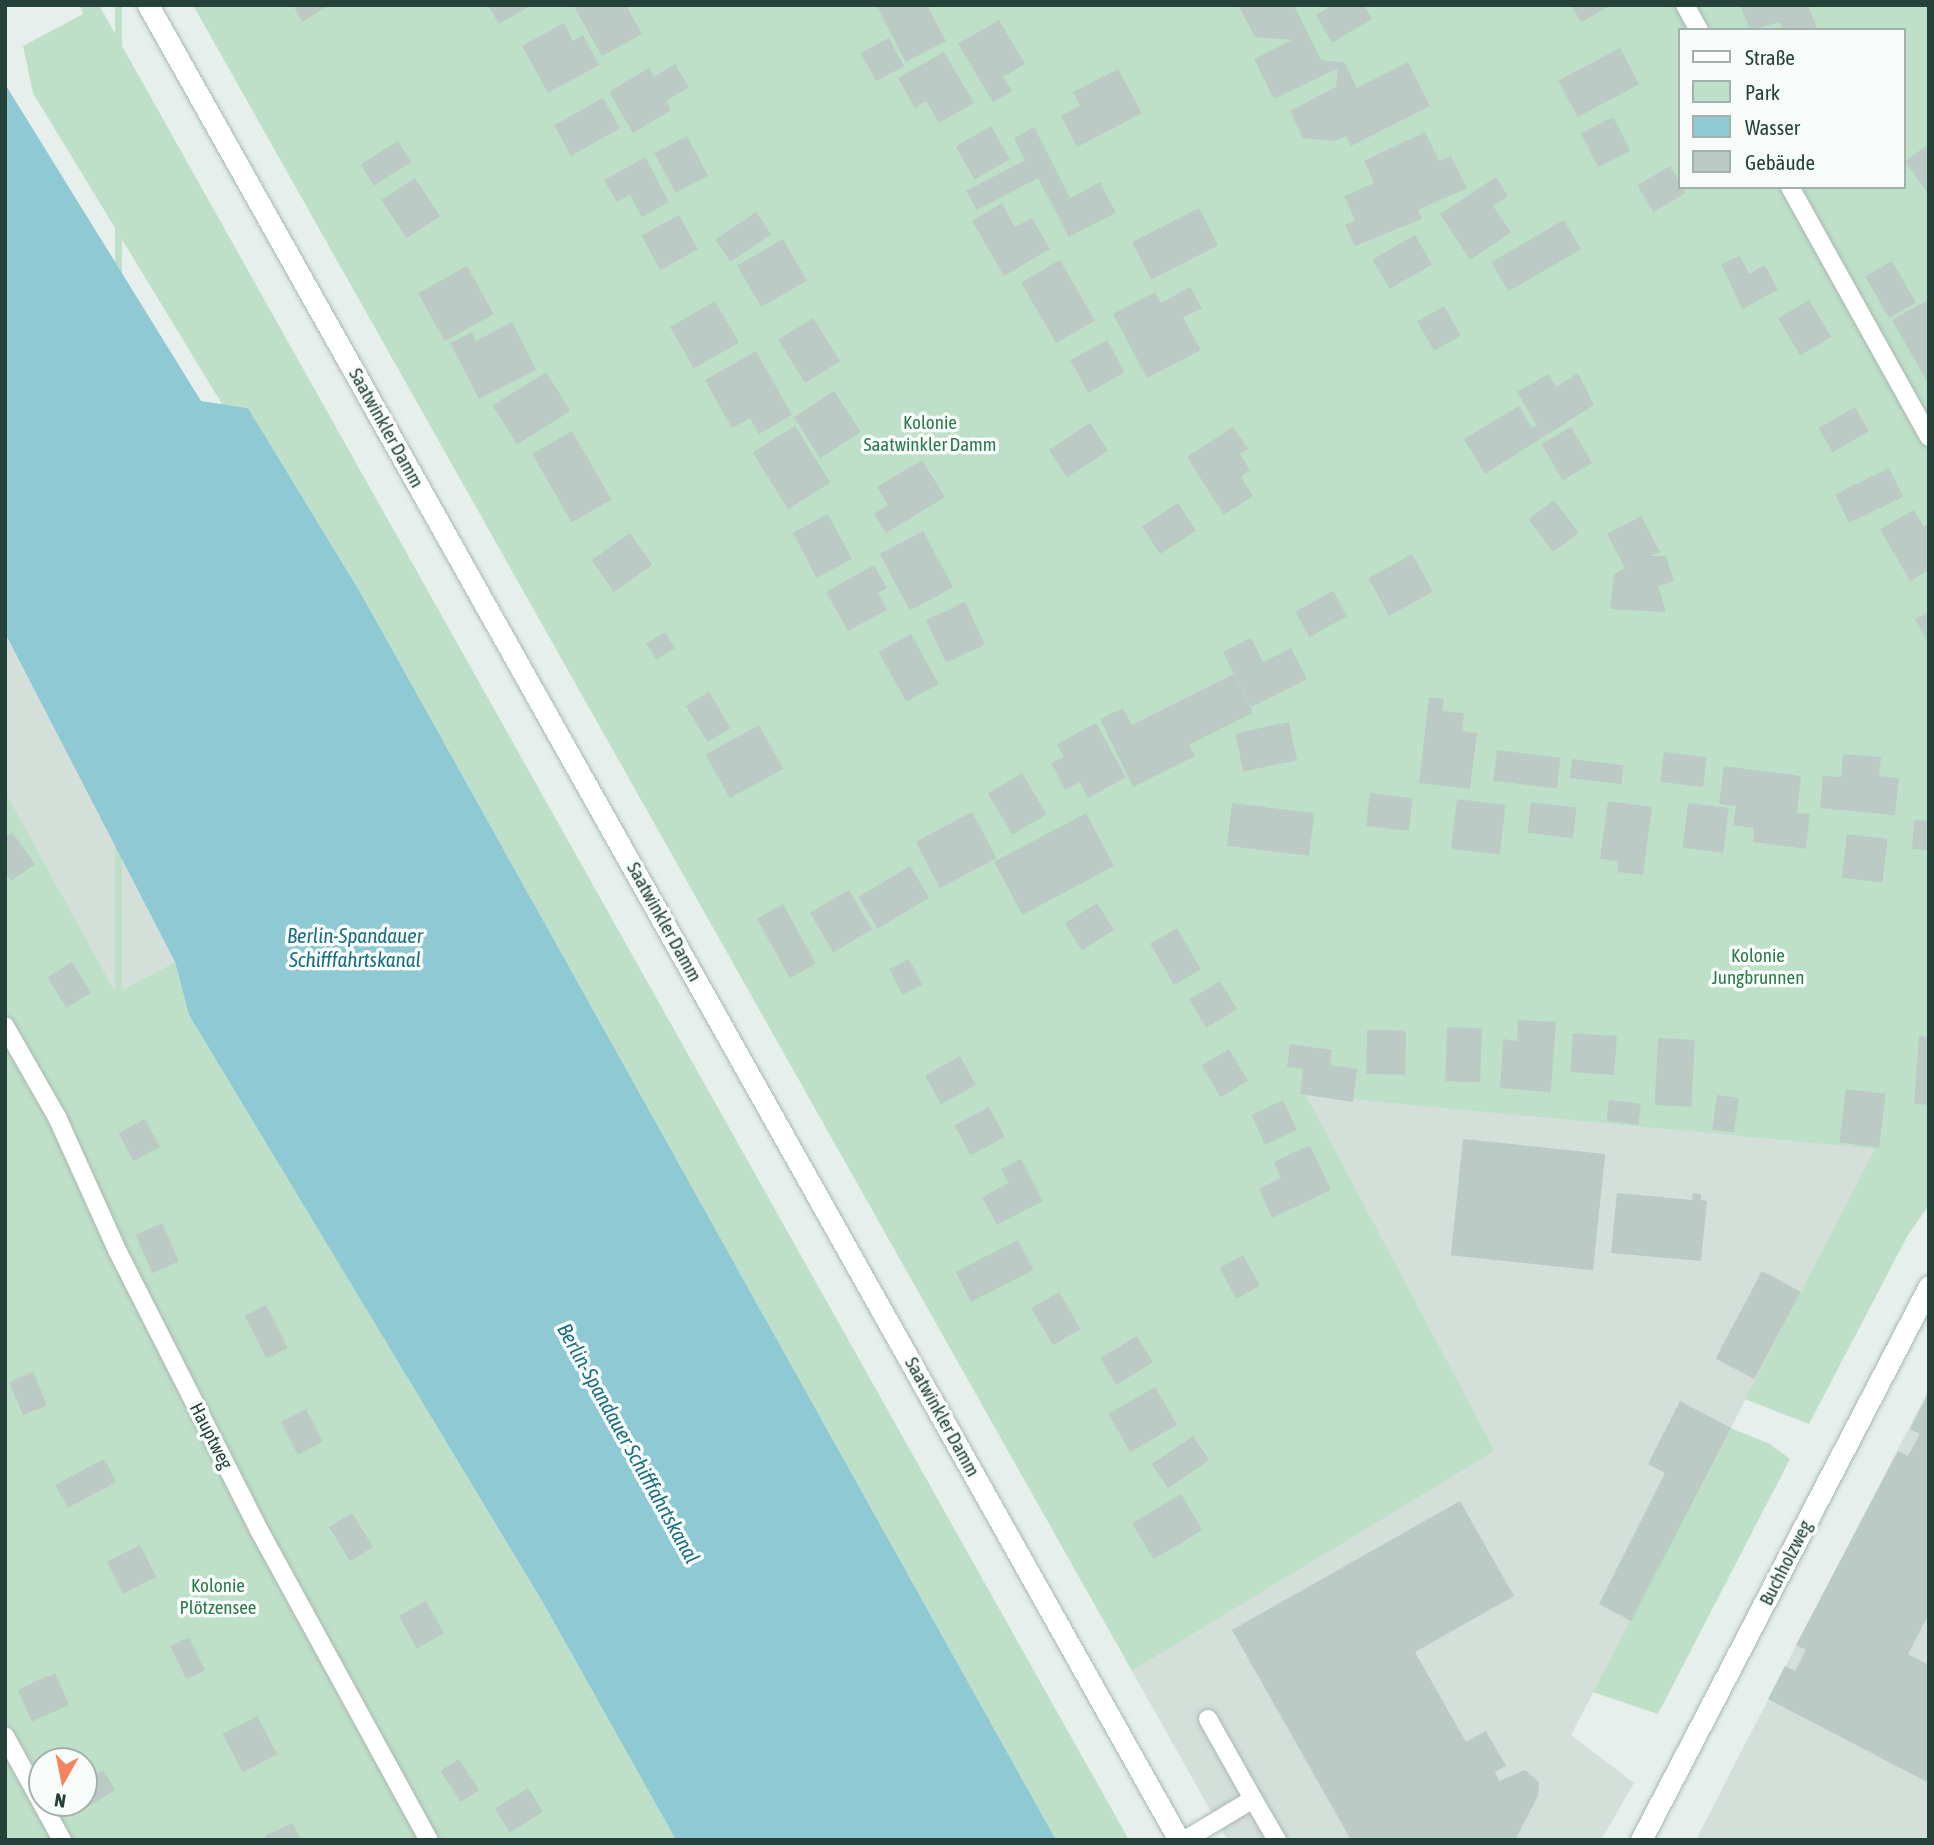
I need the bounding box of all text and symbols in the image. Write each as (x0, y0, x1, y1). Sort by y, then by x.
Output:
legend (1678, 28, 1906, 189)
text: Straße (1745, 45, 1795, 69)
text: Park (1745, 80, 1780, 104)
text: Wasser (1745, 115, 1800, 139)
text: Gebäude (1745, 150, 1815, 174)
street label: Saatwinkler Damm (344, 364, 428, 492)
park label: Kolonie Saatwinkler Damm (864, 412, 996, 456)
street label: Saatwinkler Damm (622, 858, 706, 986)
water label: Berlin-Spandauer Schifffahrtskanal (287, 922, 423, 972)
park label: Kolonie Jungbrunnen (1712, 945, 1804, 989)
water label: Berlin-Spandauer Schifffahrtskanal (552, 1318, 706, 1568)
street label: Saatwinkler Damm (900, 1353, 984, 1481)
street label: Hauptweg (185, 1399, 237, 1473)
street label: Buchholzweg (1755, 1517, 1817, 1609)
park label: Kolonie Plötzensee (180, 1575, 256, 1619)
north arrow (28, 1747, 98, 1817)
text: N (53, 1789, 67, 1813)

